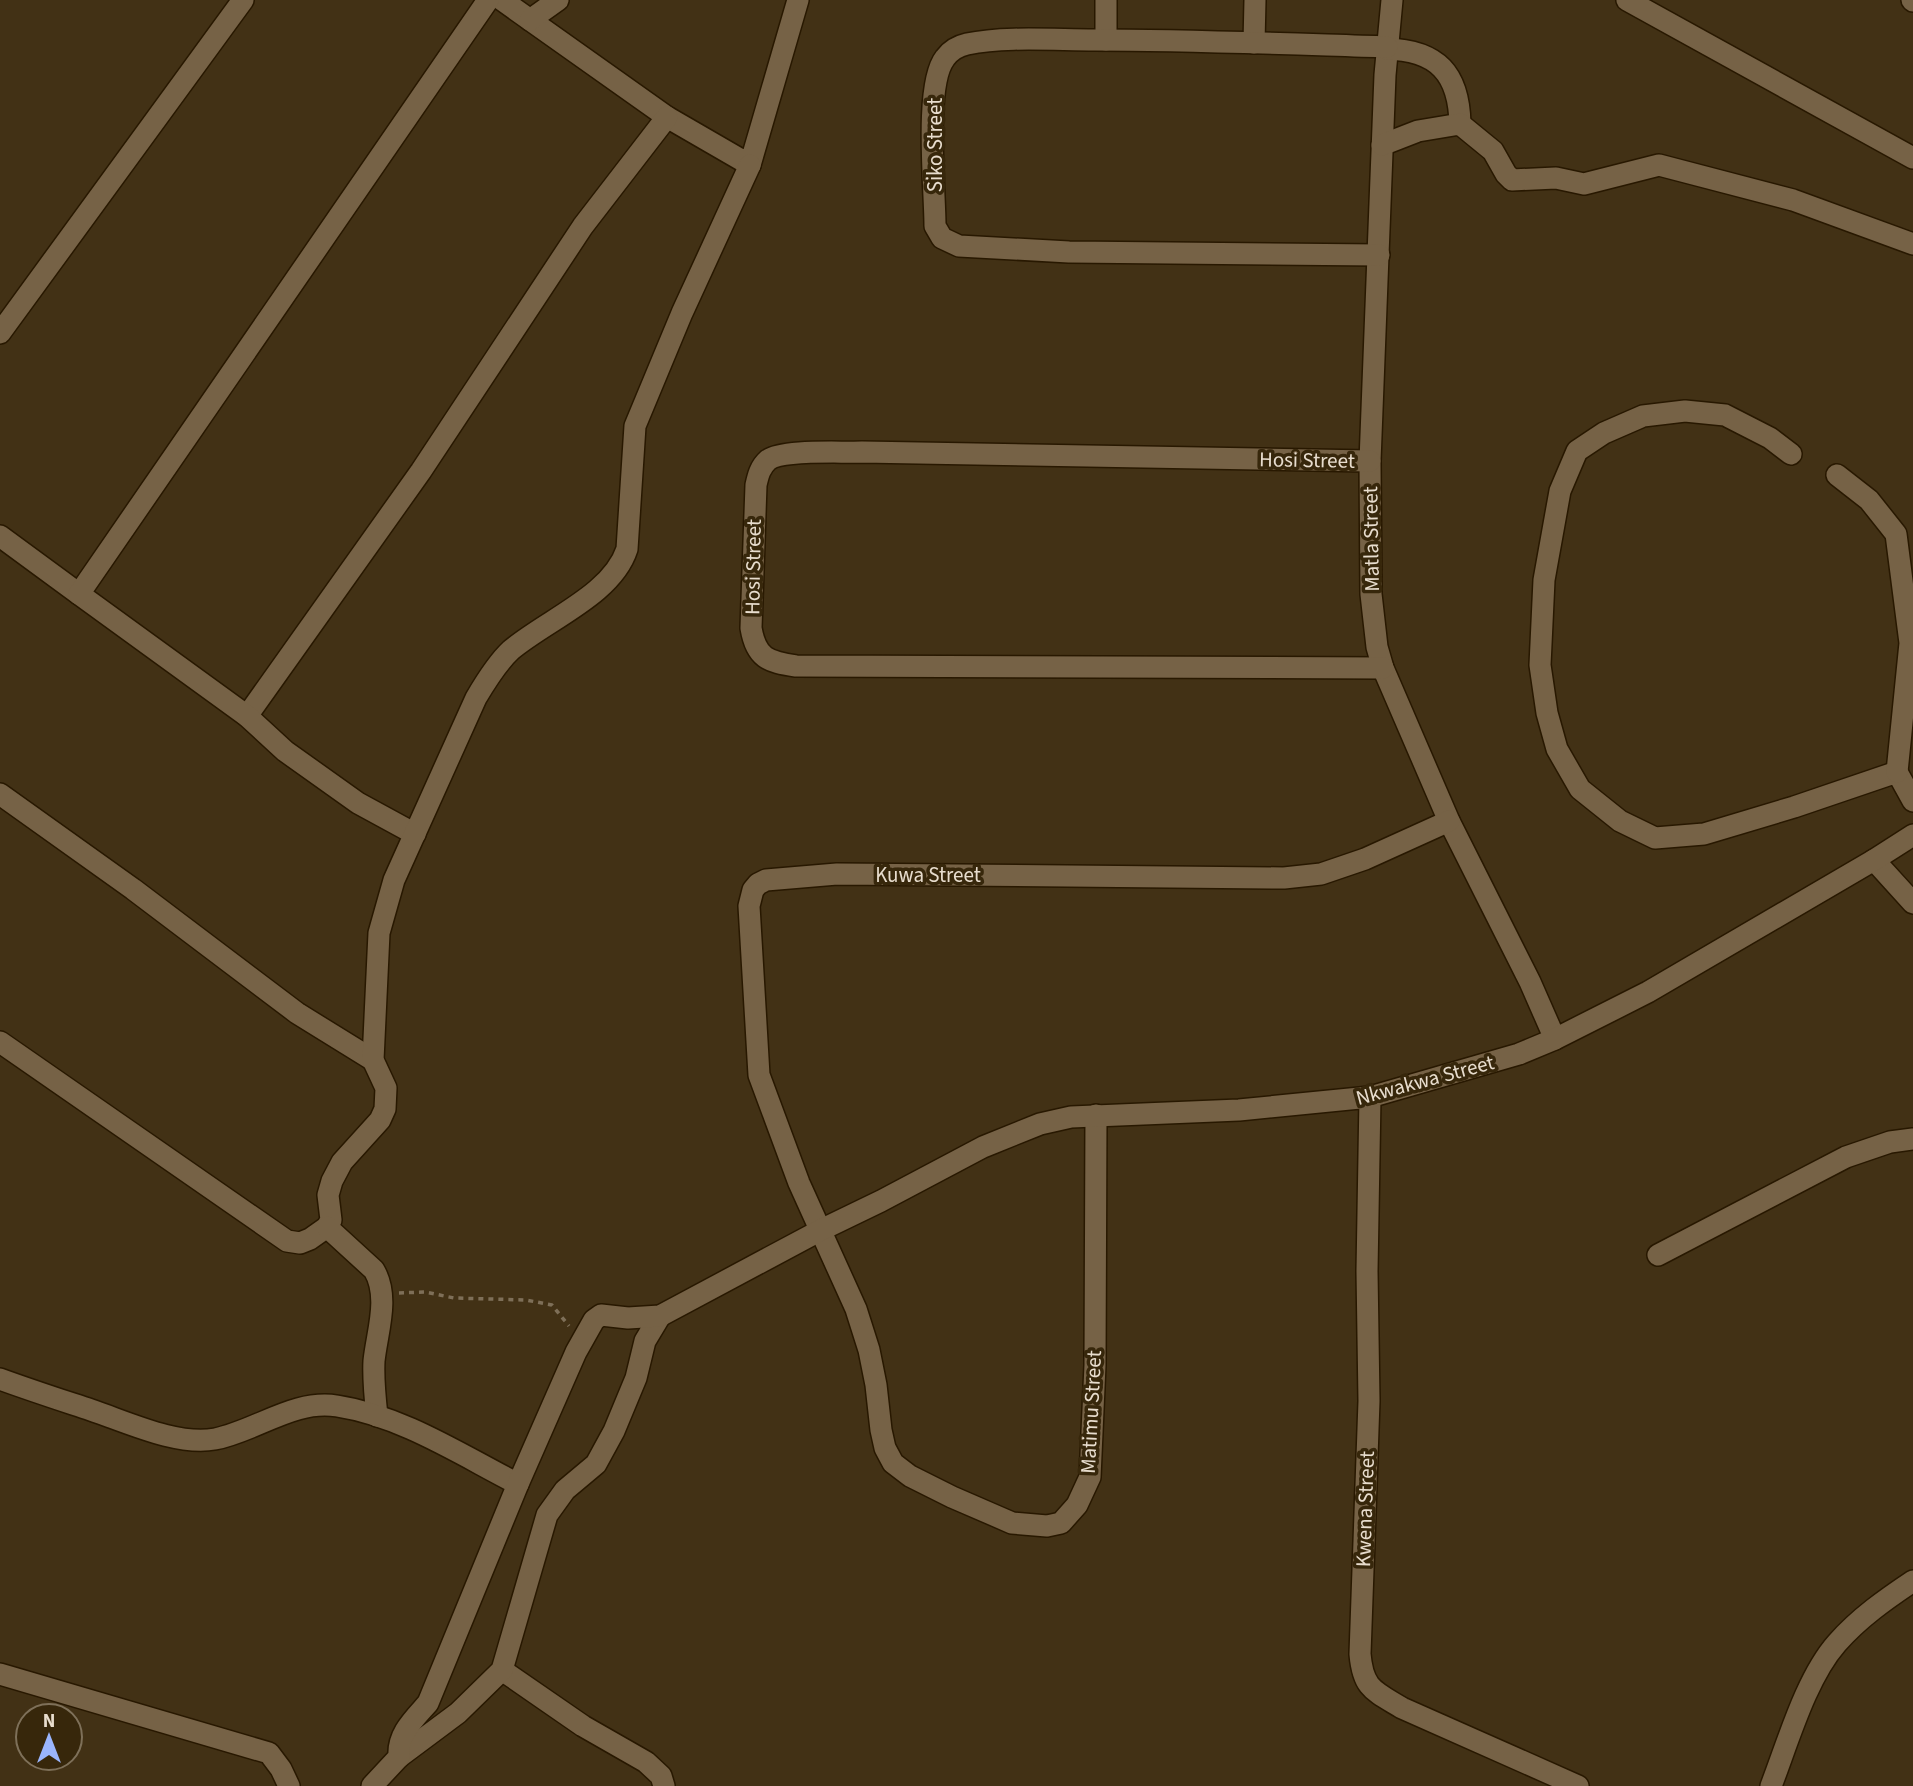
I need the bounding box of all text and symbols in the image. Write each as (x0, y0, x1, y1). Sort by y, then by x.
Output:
street label: Siko Street (920, 98, 950, 192)
street label: Hosi Street (1259, 444, 1355, 476)
street label: Matla Street (1355, 486, 1387, 592)
street label: Hosi Street (737, 519, 769, 615)
street label: Kuwa Street (875, 860, 981, 890)
street label: Nkwakwa Street (1352, 1047, 1498, 1113)
street label: Matimu Street (1073, 1350, 1109, 1474)
street label: Kwena Street (1348, 1450, 1382, 1568)
north arrow (14, 1702, 84, 1772)
text: N (43, 1708, 55, 1735)

